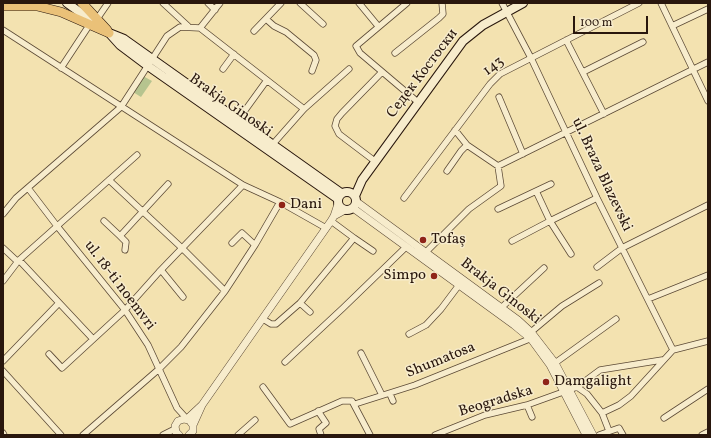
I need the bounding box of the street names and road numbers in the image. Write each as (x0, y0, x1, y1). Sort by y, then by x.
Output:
street label: Седек Костоски (384, 26, 462, 122)
street label: 143 (480, 53, 508, 81)
street label: Brakja Ginoski (185, 71, 275, 141)
street label: ul. Braza Blazevski (567, 115, 635, 235)
street label: ul. 18-ti noemvri (79, 238, 159, 334)
street label: Brakja Ginoski (456, 255, 544, 329)
street label: Shumatosa (404, 339, 478, 383)
street label: Beogradska (457, 382, 535, 422)

